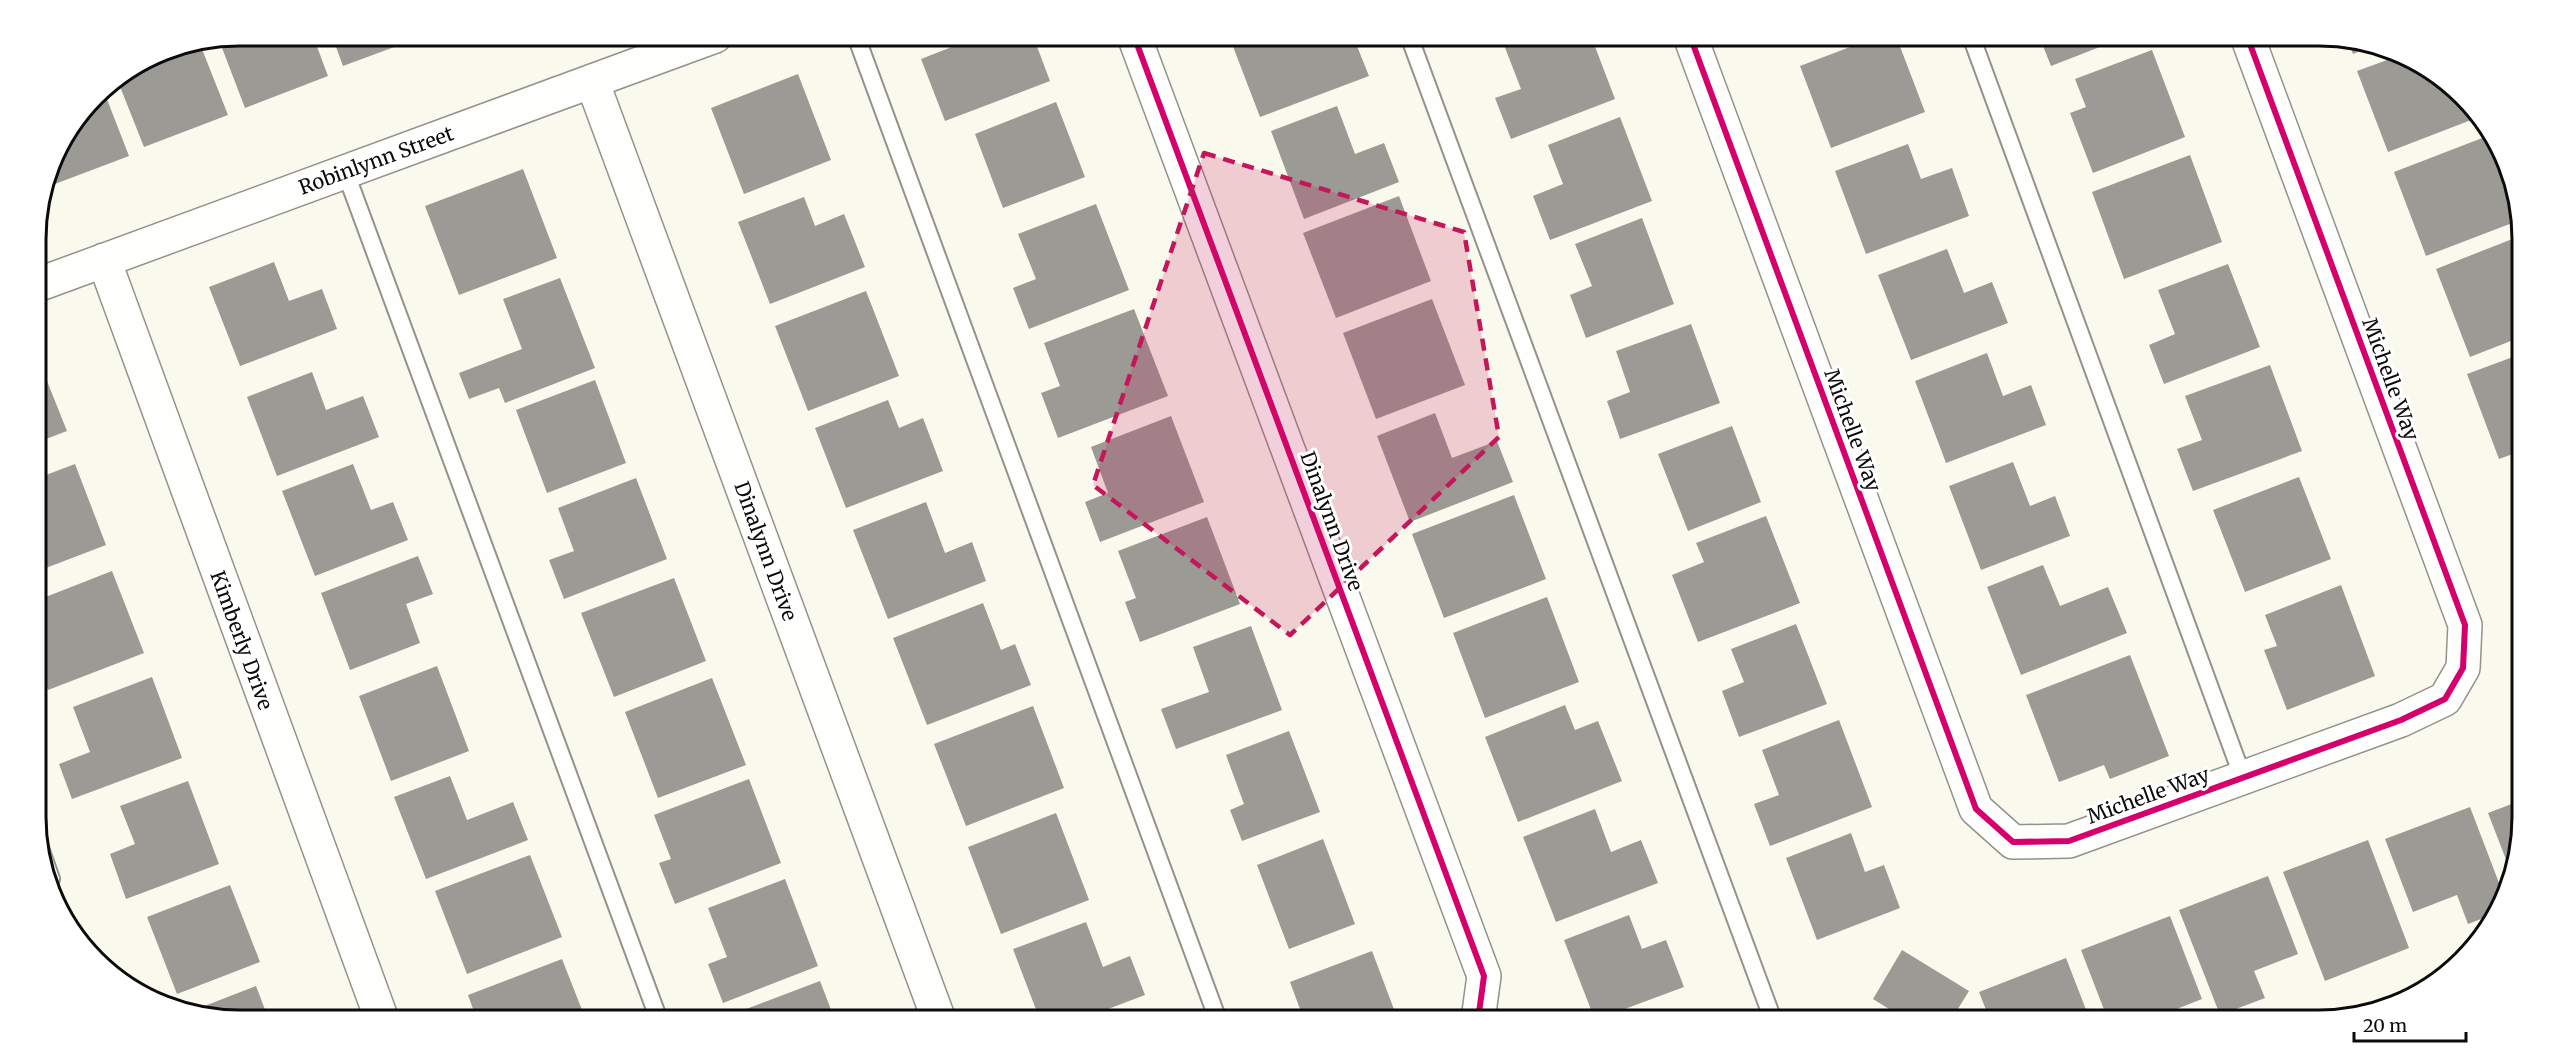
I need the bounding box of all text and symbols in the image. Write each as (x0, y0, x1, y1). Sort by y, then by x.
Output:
street label: Robinlynn Street (295, 120, 457, 200)
street label: Michelle Way (2357, 314, 2425, 444)
street label: Michelle Way (1819, 365, 1887, 495)
street label: Dinalynn Drive (1295, 448, 1369, 594)
street label: Dinalynn Drive (729, 478, 803, 624)
street label: Kimberly Drive (205, 567, 279, 713)
street label: Michelle Way (2083, 761, 2213, 829)
scale bar (2354, 1005, 2466, 1043)
text: 20 m (2363, 1014, 2407, 1037)

